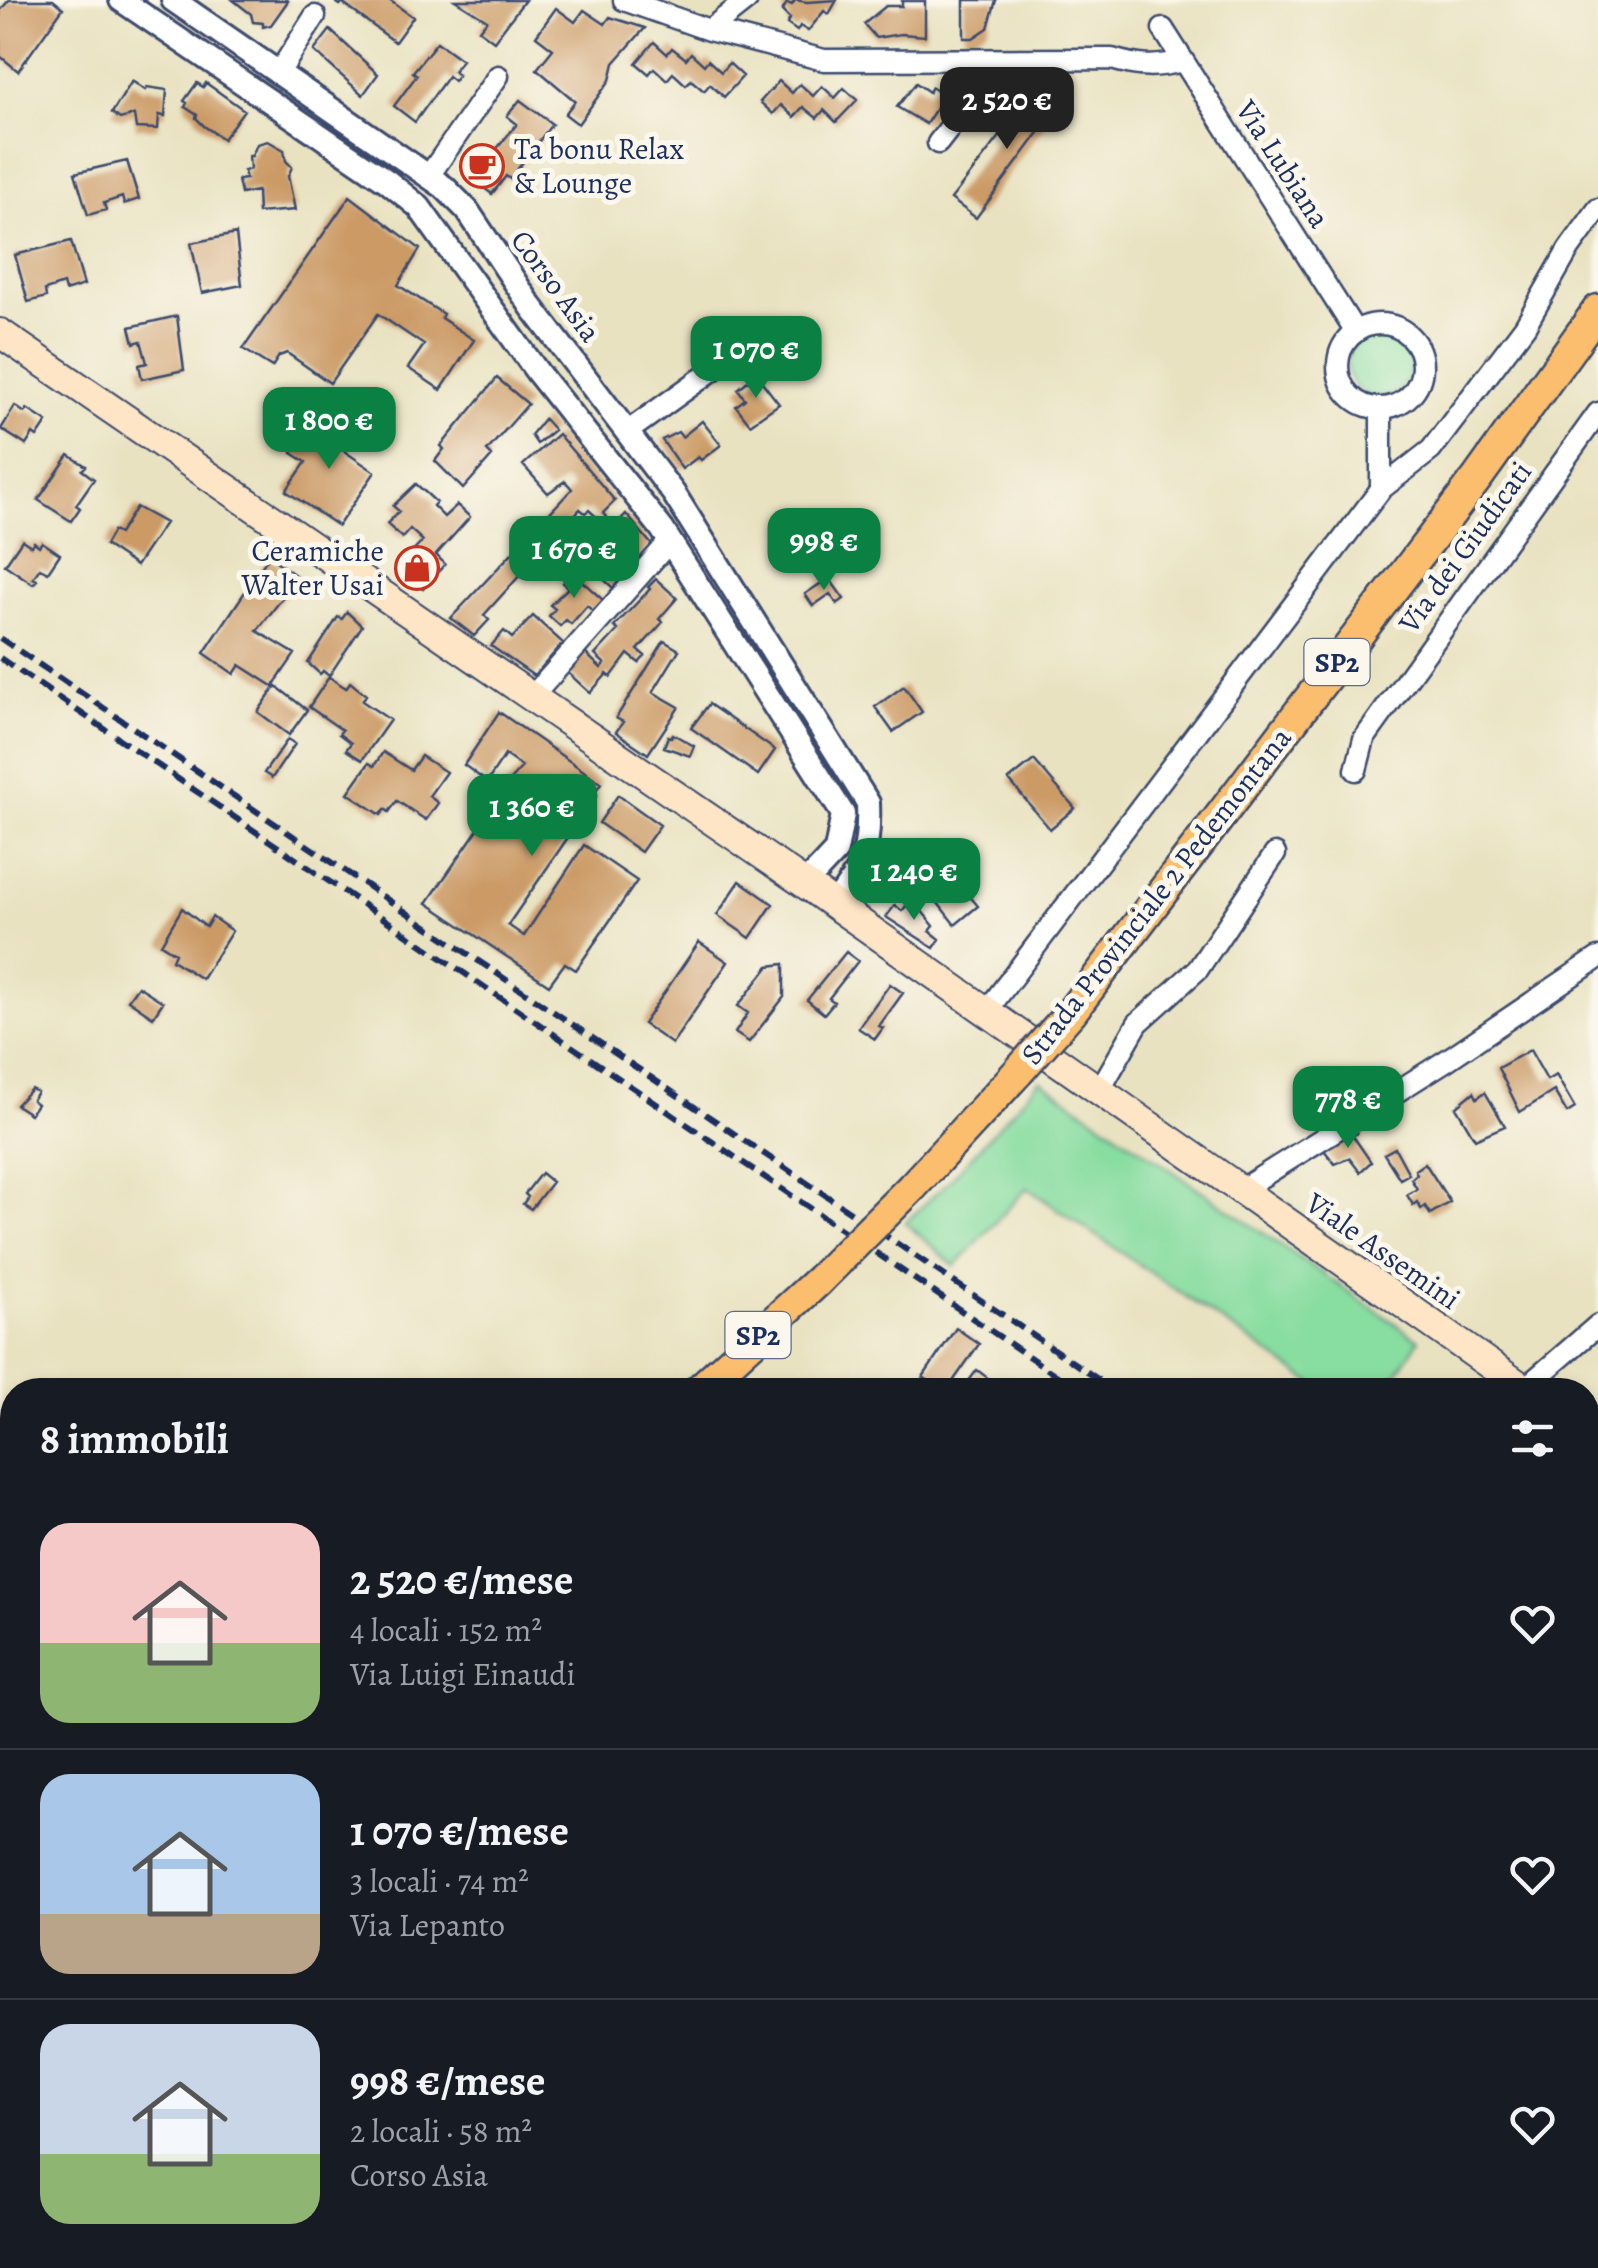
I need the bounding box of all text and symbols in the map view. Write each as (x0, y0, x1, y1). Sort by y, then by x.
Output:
pin: 2 520 € (915, 67, 1099, 152)
text: 2 520 € (962, 77, 1052, 121)
street label: Via Lubiana (1226, 91, 1339, 236)
place label: Ta bonu Relax & Lounge (514, 129, 684, 203)
cafe icon: Ta bonu Relax & Lounge (459, 143, 505, 189)
street label: Corso Asia (502, 222, 610, 350)
pin: 1 070 € (664, 316, 848, 401)
text: 1 070 € (713, 326, 799, 370)
pin: 1 800 € (237, 387, 421, 472)
text: 1 800 € (285, 397, 373, 441)
street label: Via dei Giudicati (1389, 453, 1541, 642)
pin: 998 € (754, 508, 894, 593)
pin: 1 670 € (482, 516, 666, 601)
text: 998 € (790, 518, 858, 562)
text: 1 670 € (531, 526, 617, 570)
place label: Ceramiche Walter Usai (240, 531, 384, 605)
shop icon: Ceramiche Walter Usai (394, 545, 440, 591)
road number: SP2 (1304, 639, 1370, 685)
street label: Strada Provinciale 2 Pedemontana (1012, 719, 1300, 1073)
pin: 1 360 € (440, 774, 624, 859)
text: 1 360 € (489, 784, 575, 828)
pin: 1 240 € (822, 838, 1006, 923)
text: 1 240 € (870, 848, 958, 892)
pin: 778 € (1278, 1066, 1418, 1151)
text: 778 € (1315, 1076, 1381, 1120)
street label: Viale Assemini (1297, 1183, 1468, 1319)
road number: SP2 (726, 1312, 790, 1358)
text: 8 immobili (40, 1410, 229, 1467)
icon: filters (1505, 1411, 1560, 1466)
text: 2 520 €/mese (350, 1551, 573, 1608)
icon: home (120, 1563, 240, 1683)
icon: heart (1505, 1596, 1560, 1651)
text: 4 locali · 152 m² (350, 1608, 542, 1652)
text: Via Luigi Einaudi (350, 1652, 575, 1696)
text: 1 070 €/mese (350, 1802, 569, 1859)
icon: home (120, 1814, 240, 1934)
icon: heart (1505, 1847, 1560, 1902)
text: 3 locali · 74 m² (350, 1859, 529, 1903)
text: Via Lepanto (350, 1903, 505, 1947)
text: 998 €/mese (350, 2052, 545, 2109)
icon: home (120, 2064, 240, 2184)
icon: heart (1505, 2097, 1560, 2152)
text: 2 locali · 58 m² (350, 2109, 532, 2153)
text: Corso Asia (350, 2153, 488, 2197)

